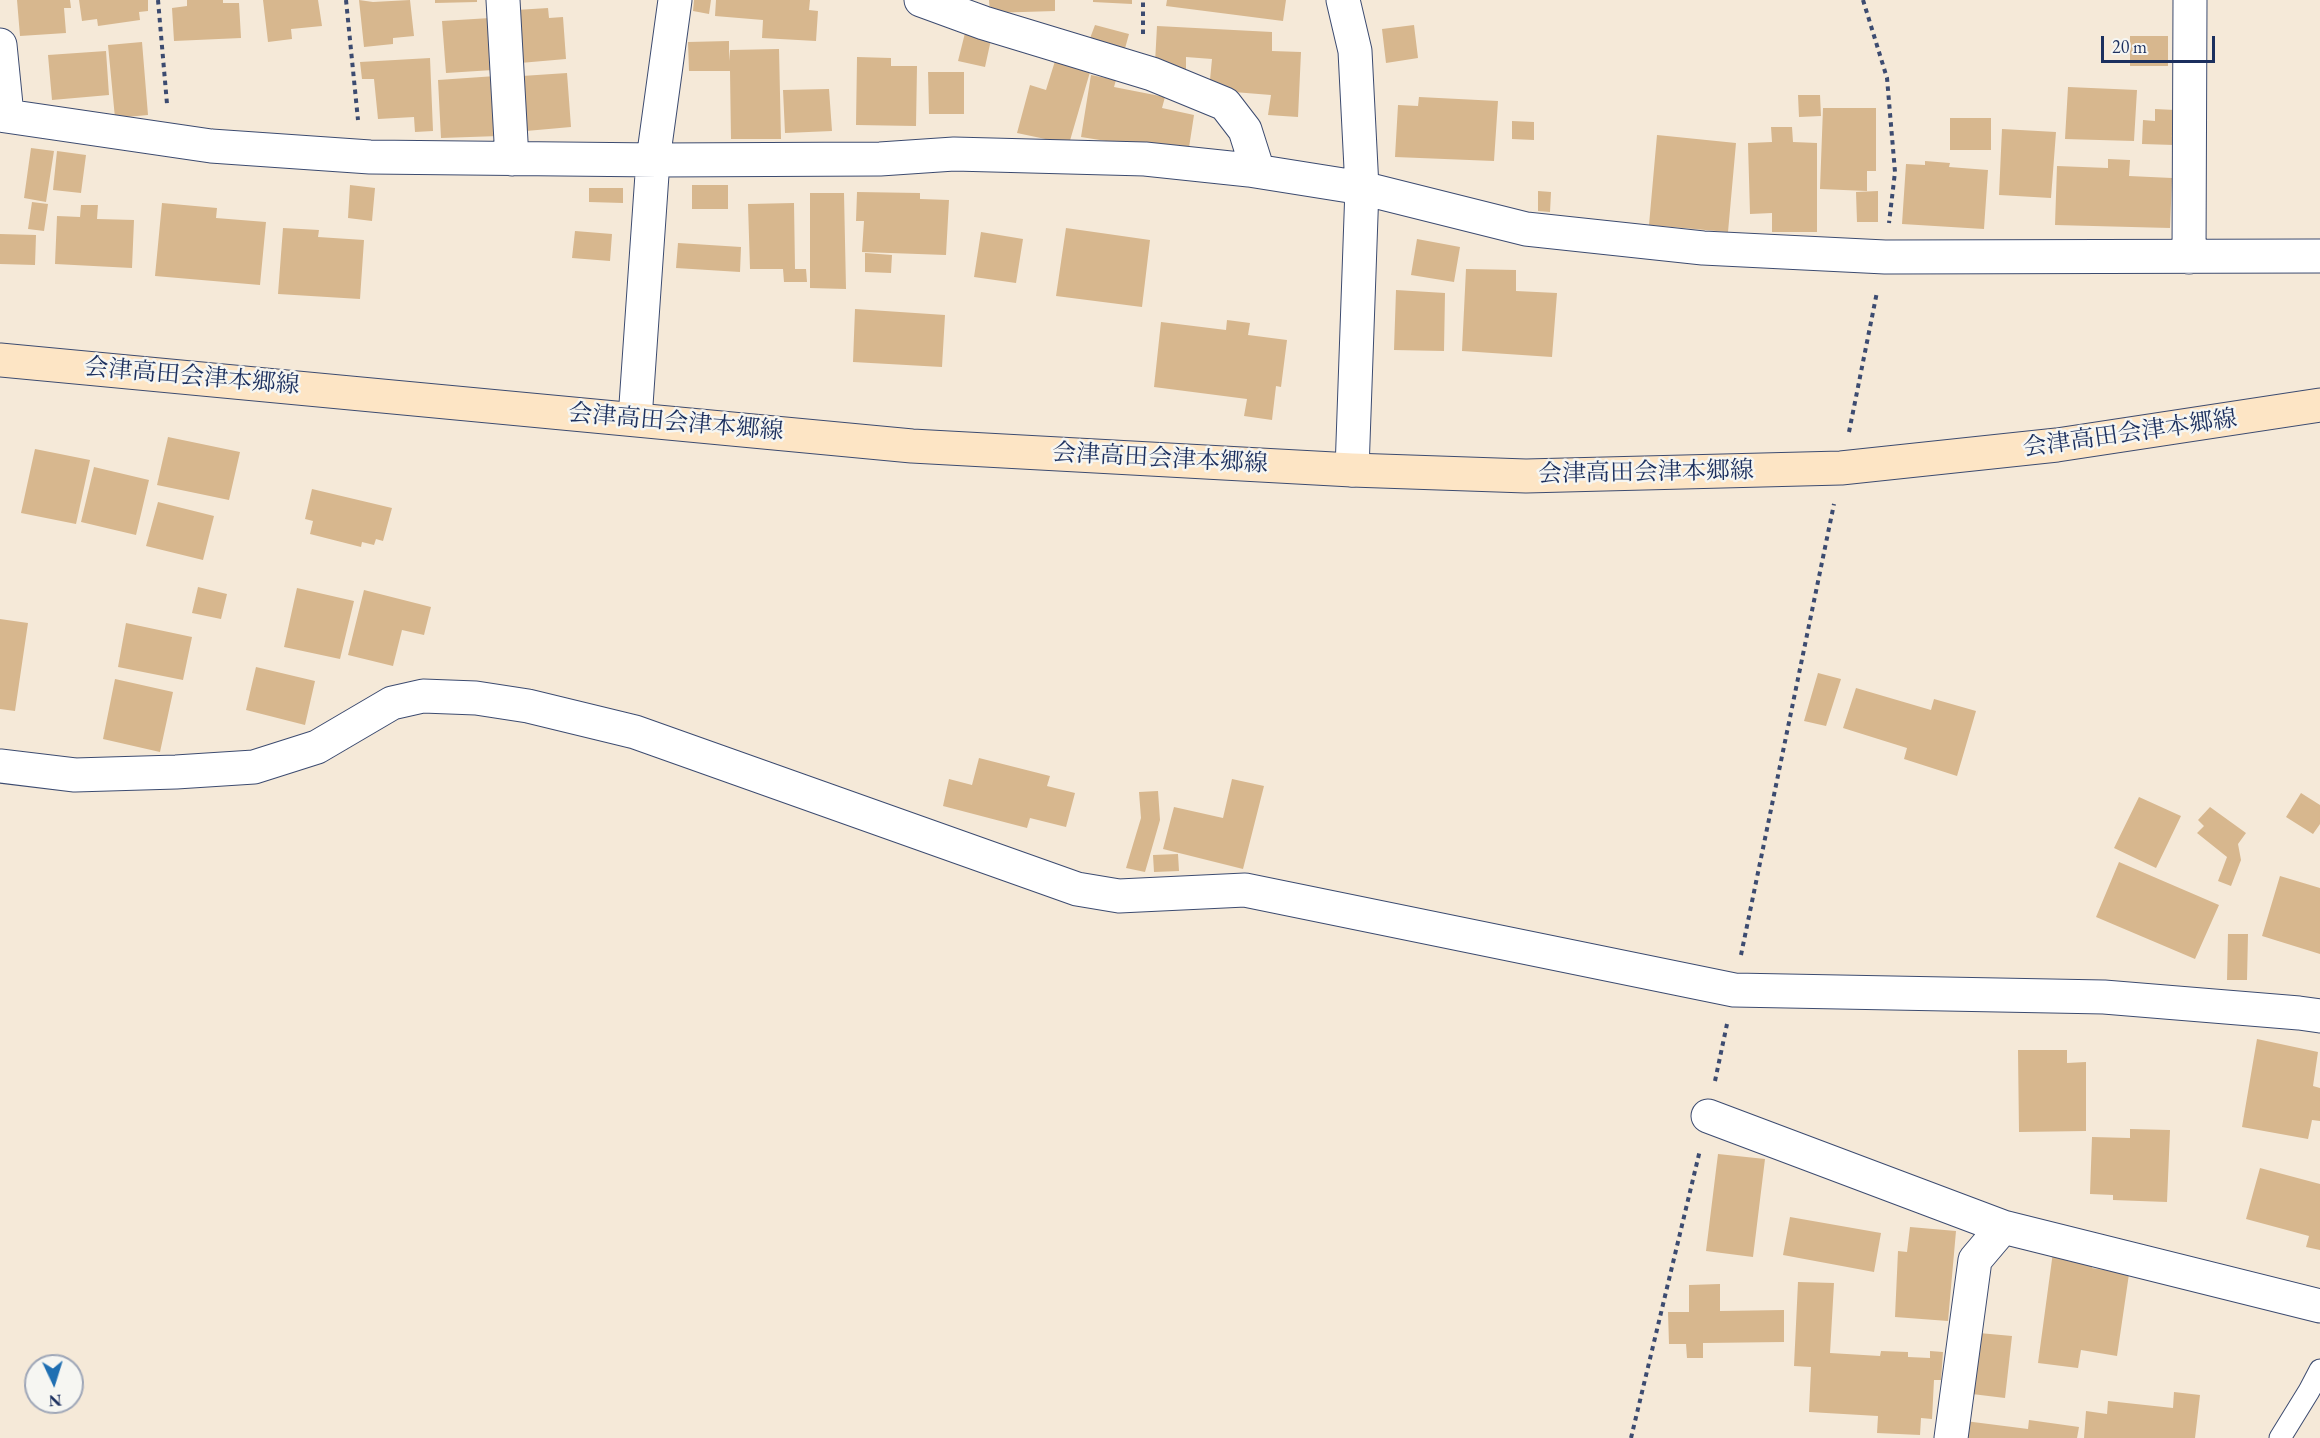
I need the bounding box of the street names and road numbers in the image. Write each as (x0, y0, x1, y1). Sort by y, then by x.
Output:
street label: 会津高田会津本郷線 (83, 353, 301, 401)
street label: 会津高田会津本郷線 (567, 399, 785, 447)
street label: 会津高田会津本郷線 (2021, 405, 2239, 463)
street label: 会津高田会津本郷線 (1051, 439, 1269, 479)
street label: 会津高田会津本郷線 (1538, 457, 1754, 489)

